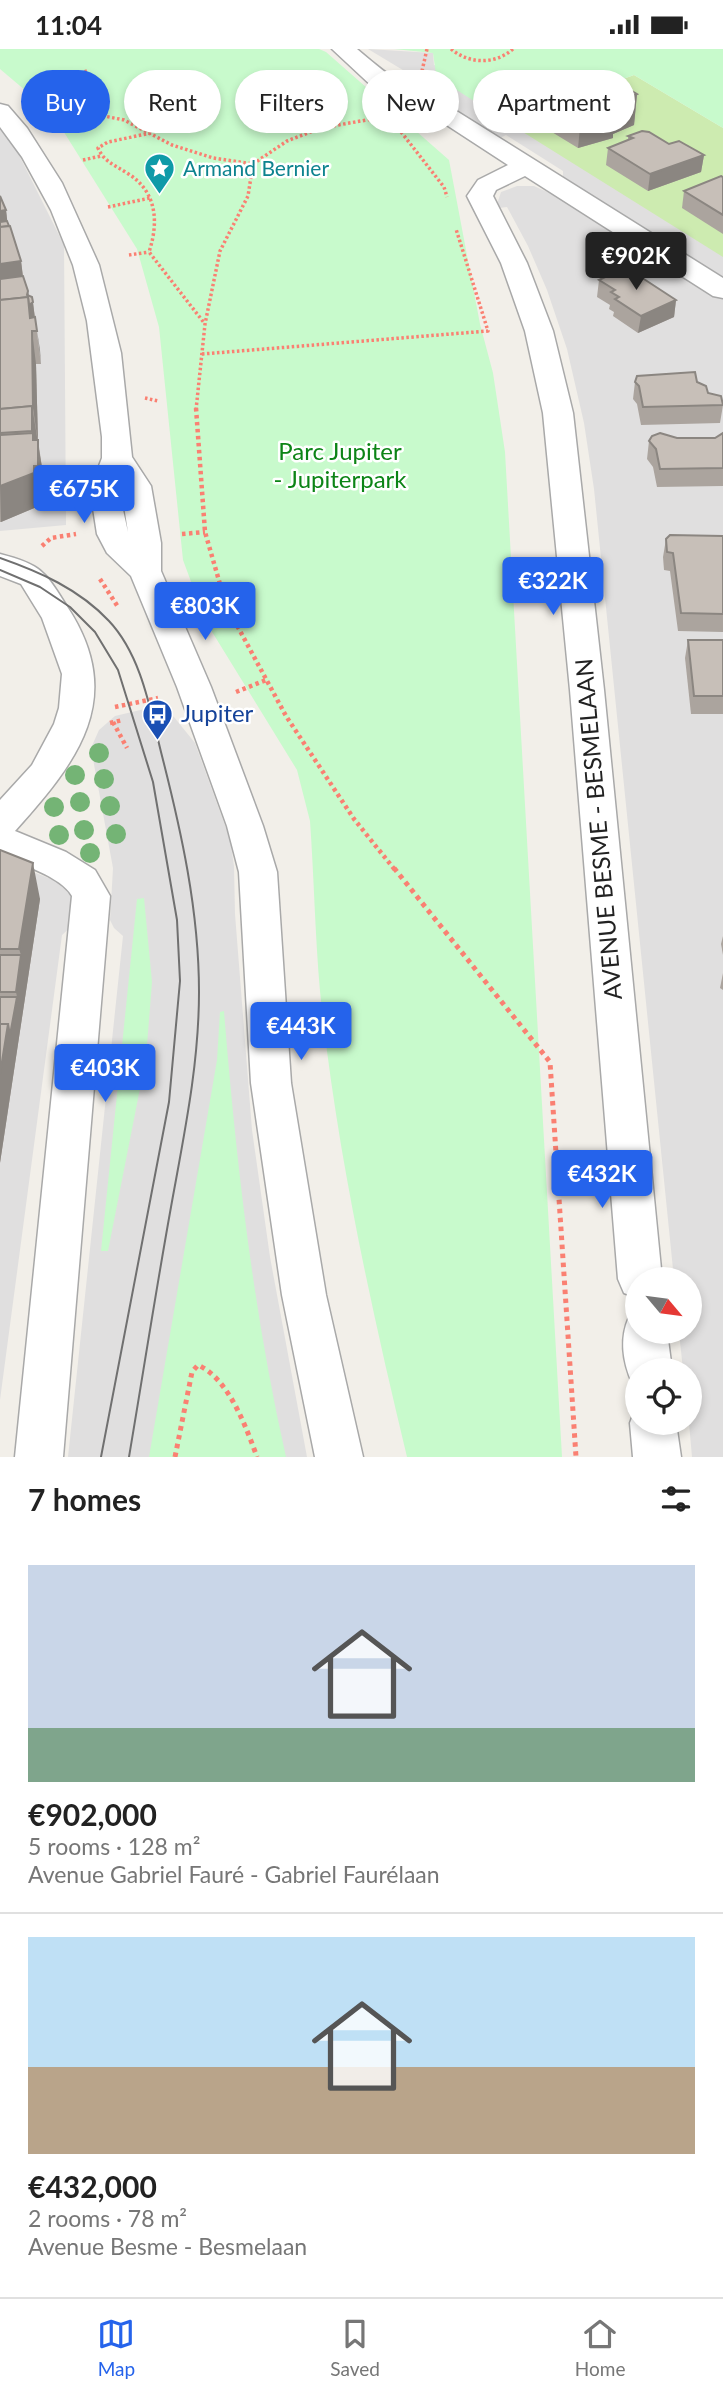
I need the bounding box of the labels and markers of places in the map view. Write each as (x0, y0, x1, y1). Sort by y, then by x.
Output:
place icon: Armand Bernier (143, 152, 177, 196)
place label: Armand Bernier (183, 155, 329, 180)
pin: €902K (587, 233, 685, 292)
pin: €675K (35, 465, 133, 525)
pin: €322K (504, 557, 602, 617)
pin: €803K (156, 583, 254, 642)
bus stop icon: Jupiter (141, 697, 175, 741)
place label: Jupiter (181, 698, 254, 727)
pin: €443K (252, 1003, 350, 1062)
pin: €403K (56, 1045, 154, 1104)
pin: €432K (553, 1151, 651, 1210)

